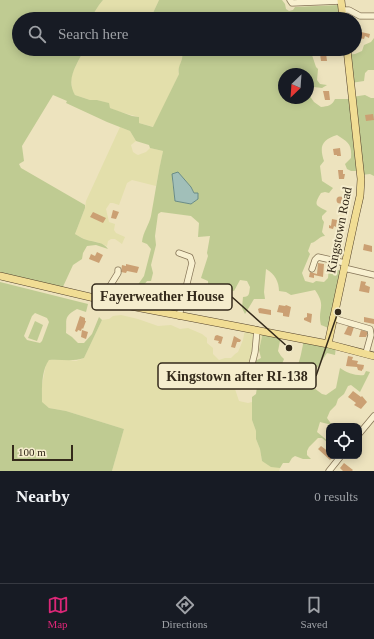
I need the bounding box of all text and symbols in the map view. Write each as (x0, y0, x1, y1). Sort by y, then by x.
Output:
search box (12, 12, 362, 56)
icon: search (26, 23, 48, 45)
text: Search here (58, 26, 128, 42)
north arrow (278, 68, 314, 104)
street label: Kingstown Road (323, 185, 355, 274)
callout: Fayerweather House (92, 284, 232, 310)
text: Fayerweather House (100, 289, 224, 304)
callout: Kingstown after RI-138 (158, 363, 316, 389)
text: Kingstown after RI-138 (166, 369, 308, 384)
map controls (326, 423, 362, 459)
button: locate (326, 423, 362, 459)
scale bar (12, 443, 73, 462)
text: 100 m (18, 446, 46, 458)
text: Nearby (16, 487, 70, 506)
text: 0 results (314, 489, 358, 504)
tab: Map (47, 594, 69, 630)
tab: Directions (162, 594, 207, 630)
tab: Saved (301, 594, 327, 630)

